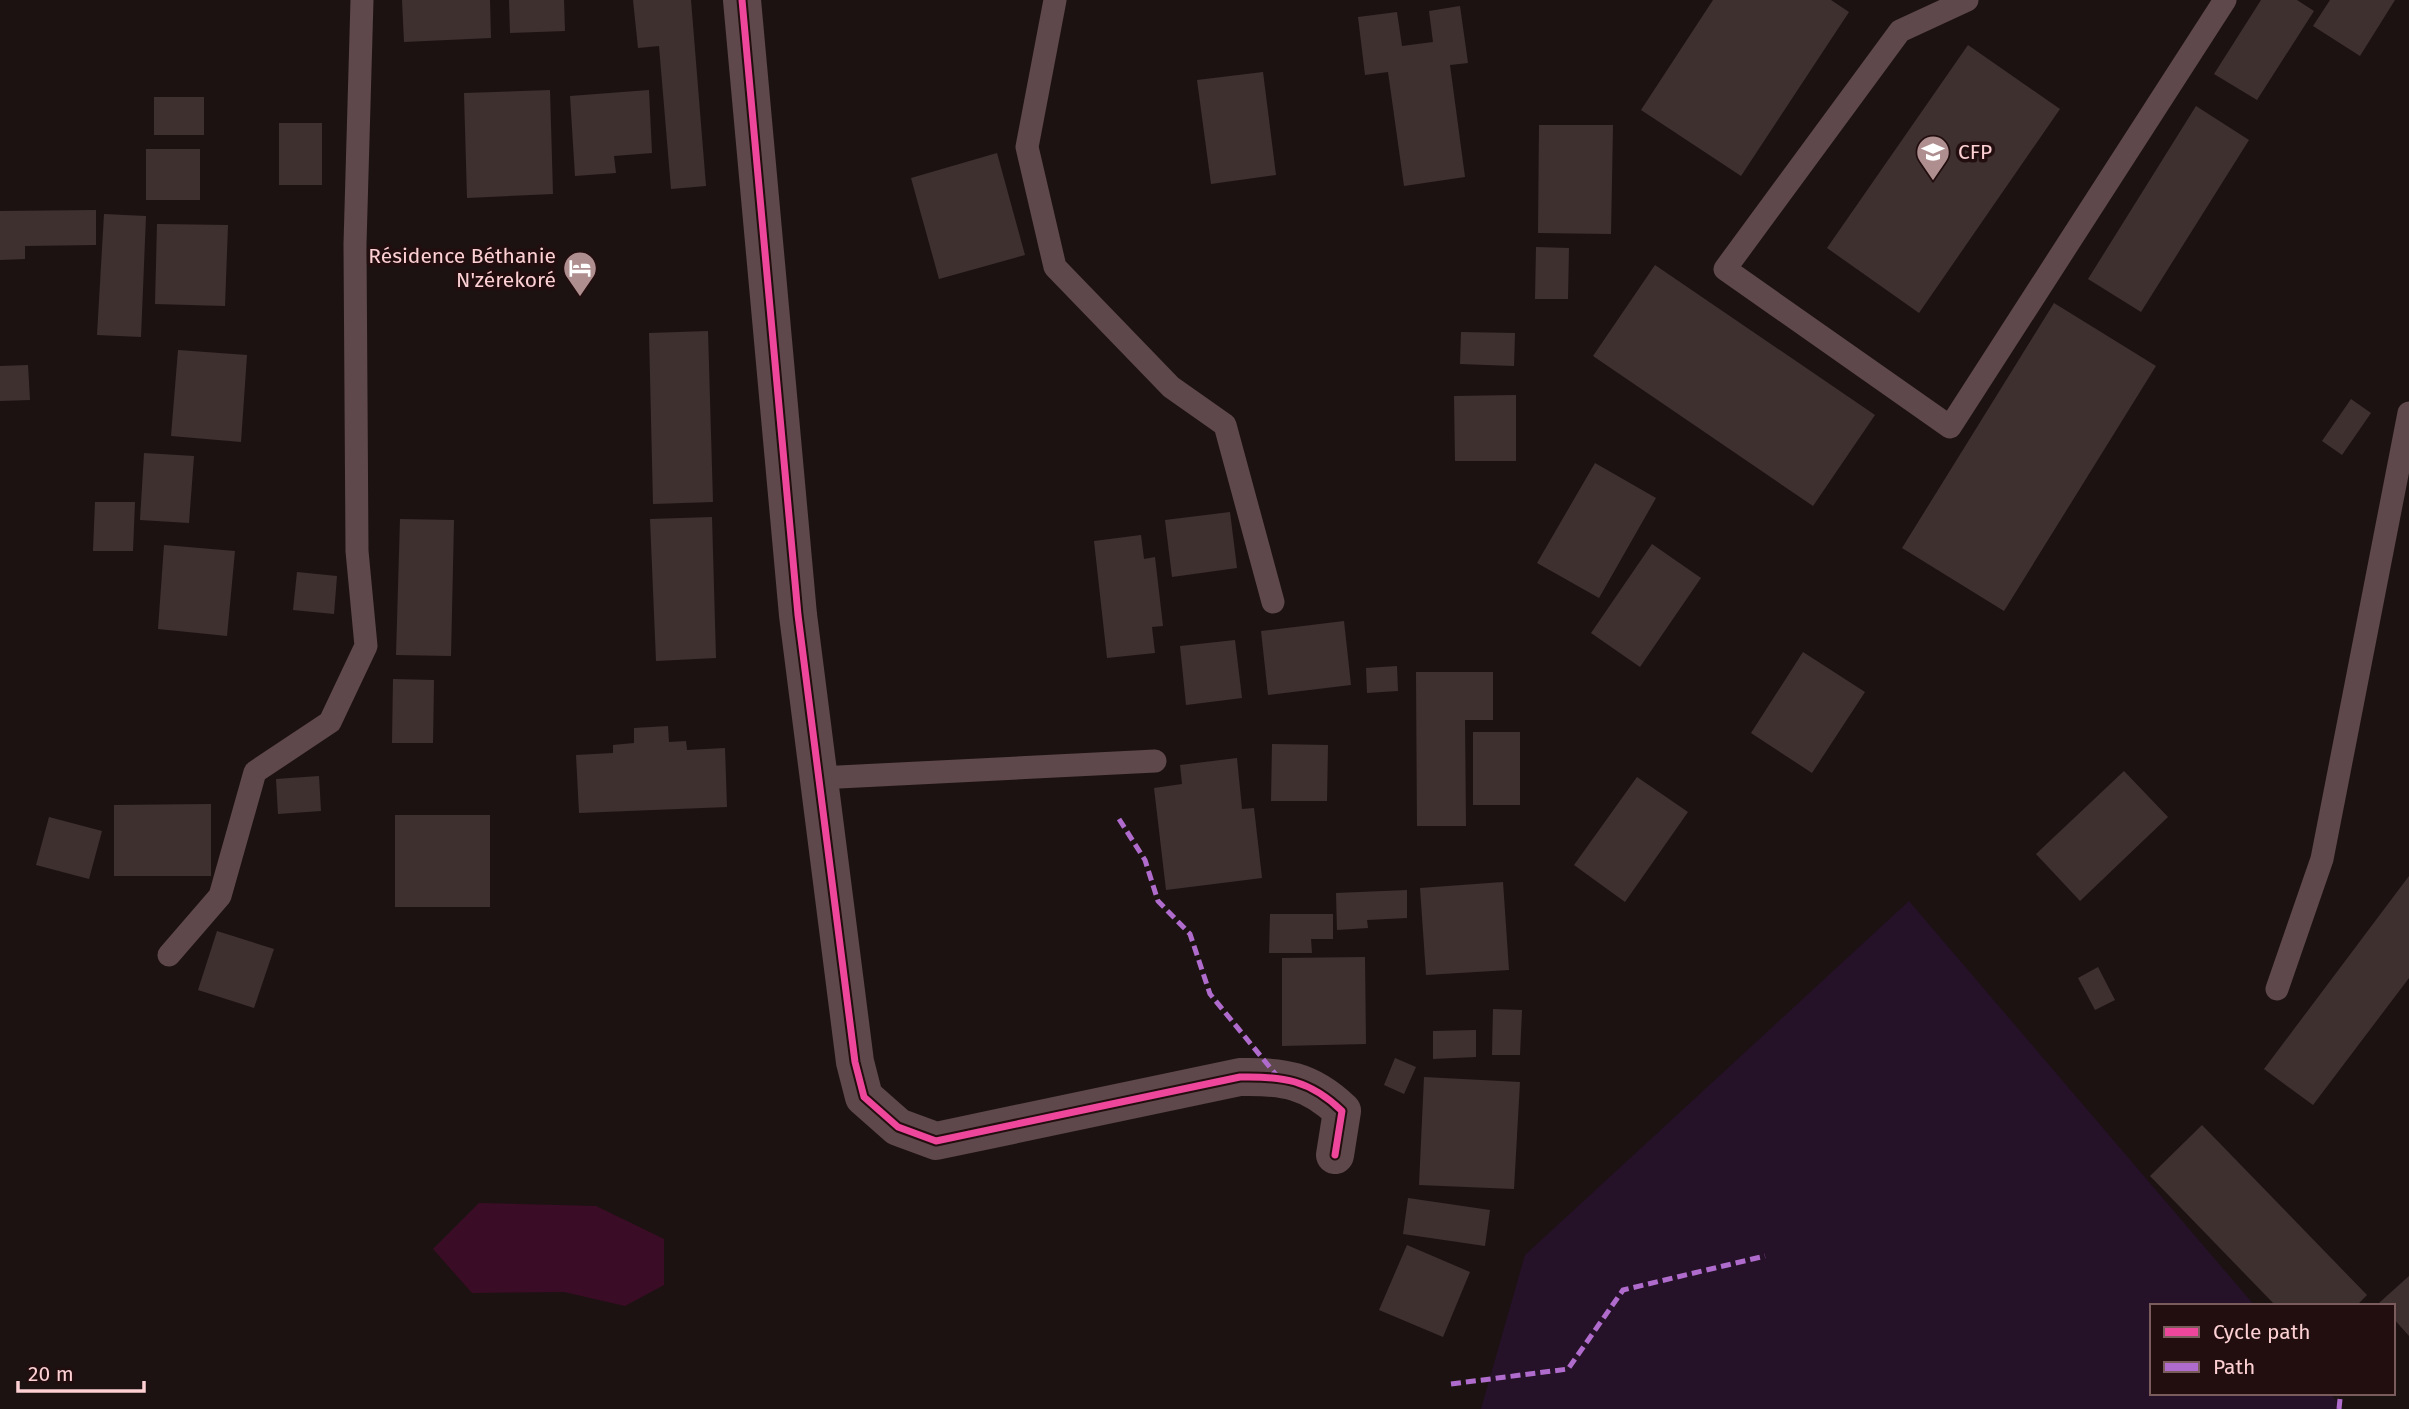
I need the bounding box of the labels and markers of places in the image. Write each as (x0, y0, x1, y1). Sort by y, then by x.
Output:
school or university icon: CFP (1914, 133, 1952, 182)
place label: CFP (1958, 139, 1992, 165)
place label: Résidence Béthanie N'zérekoré (368, 243, 556, 293)
hotel icon: Résidence Béthanie N'zérekoré (561, 249, 599, 298)

